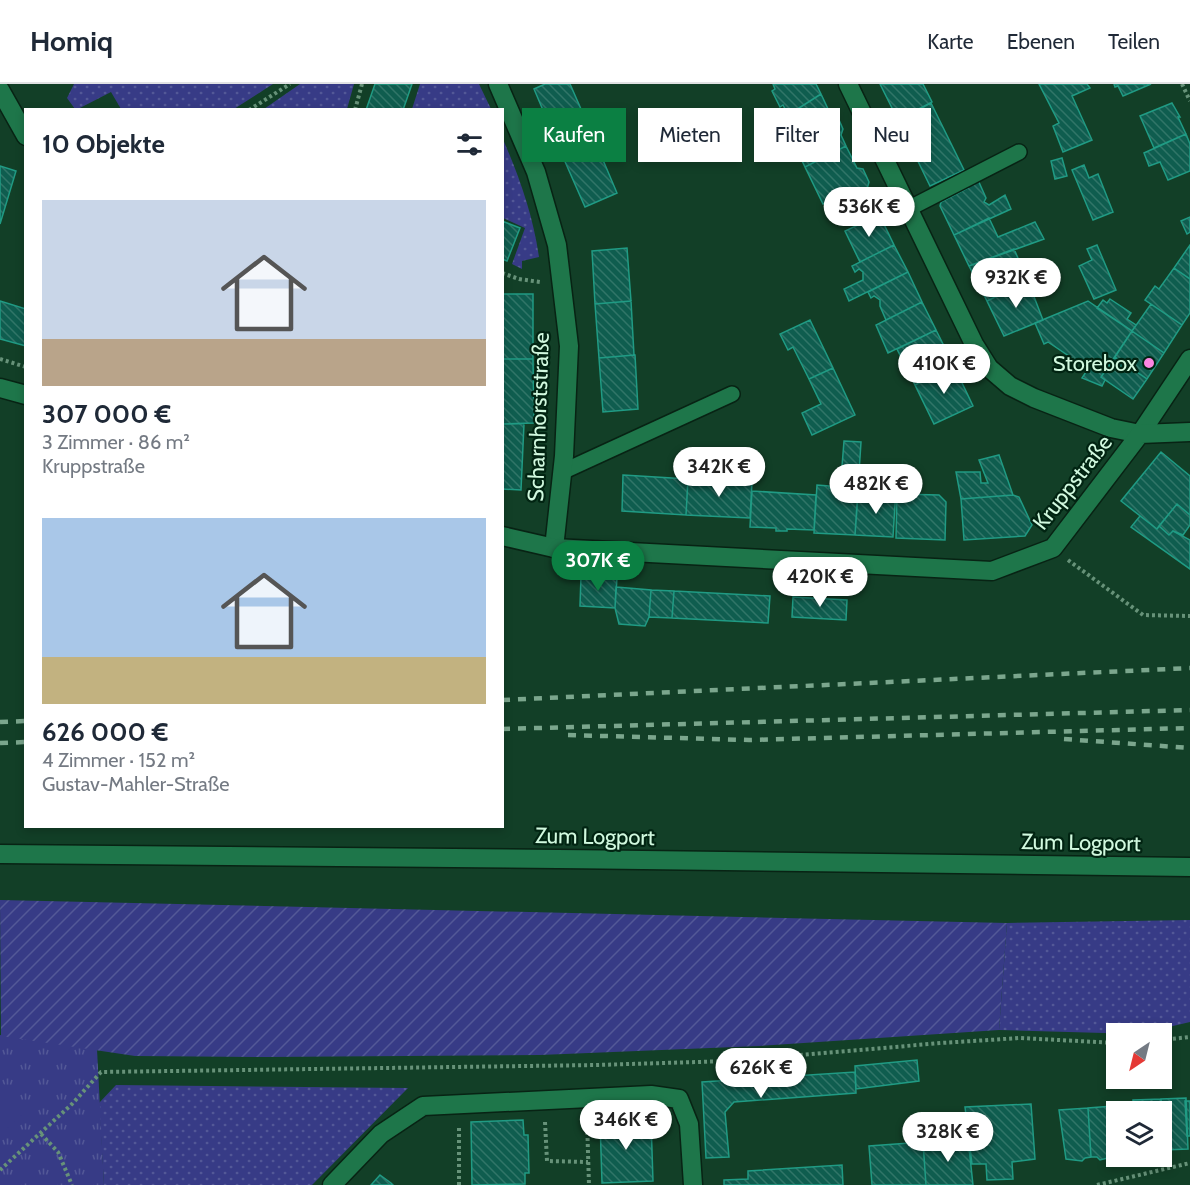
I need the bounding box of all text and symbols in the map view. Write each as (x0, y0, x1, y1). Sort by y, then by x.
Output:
text: Homiq (30, 24, 113, 58)
text: Karte (927, 29, 974, 54)
text: Ebenen (1007, 29, 1075, 54)
text: Teilen (1108, 29, 1160, 54)
chip: Kaufen (522, 108, 626, 162)
chip: Mieten (638, 108, 742, 162)
chip: Filter (754, 108, 840, 162)
chip: Neu (852, 108, 931, 162)
text: 10 Objekte (42, 128, 165, 160)
icon: filters (453, 128, 486, 161)
pin: 536K € (820, 187, 918, 238)
text: 536K € (838, 194, 900, 218)
icon: home (210, 239, 318, 347)
pin: 932K € (967, 258, 1065, 309)
text: 932K € (985, 265, 1047, 289)
street label: Scharnhorststraße (522, 332, 555, 502)
pin: 410K € (895, 344, 993, 395)
place label: Storebox (1053, 350, 1138, 377)
text: 410K € (912, 351, 976, 375)
marker: Storebox (1142, 356, 1156, 370)
text: 307 000 € (42, 398, 171, 430)
street label: Kruppstraße (1027, 429, 1118, 535)
text: 3 Zimmer · 86 m² (42, 430, 190, 454)
pin: 342K € (670, 447, 768, 498)
text: Kruppstraße (42, 454, 145, 478)
text: 342K € (687, 454, 751, 478)
pin: 482K € (827, 464, 925, 515)
text: 482K € (844, 471, 908, 495)
pin: 307K € (549, 541, 647, 592)
text: 307K € (566, 548, 630, 572)
icon: home (210, 557, 318, 665)
pin: 420K € (771, 557, 869, 608)
text: 420K € (787, 564, 853, 588)
text: 626 000 € (42, 716, 168, 748)
text: 4 Zimmer · 152 m² (42, 748, 195, 772)
text: Gustav-Mahler-Straße (42, 772, 229, 796)
street label: Zum Logport (535, 822, 656, 851)
street label: Zum Logport (1021, 828, 1142, 857)
north arrow (1106, 1023, 1172, 1089)
map controls (1106, 1023, 1172, 1167)
pin: 626K € (712, 1048, 810, 1099)
text: 626K € (730, 1055, 792, 1079)
pin: 346K € (577, 1100, 675, 1151)
button: layers (1106, 1101, 1172, 1167)
text: 346K € (594, 1107, 658, 1131)
pin: 328K € (899, 1112, 997, 1163)
text: 328K € (916, 1119, 980, 1143)

